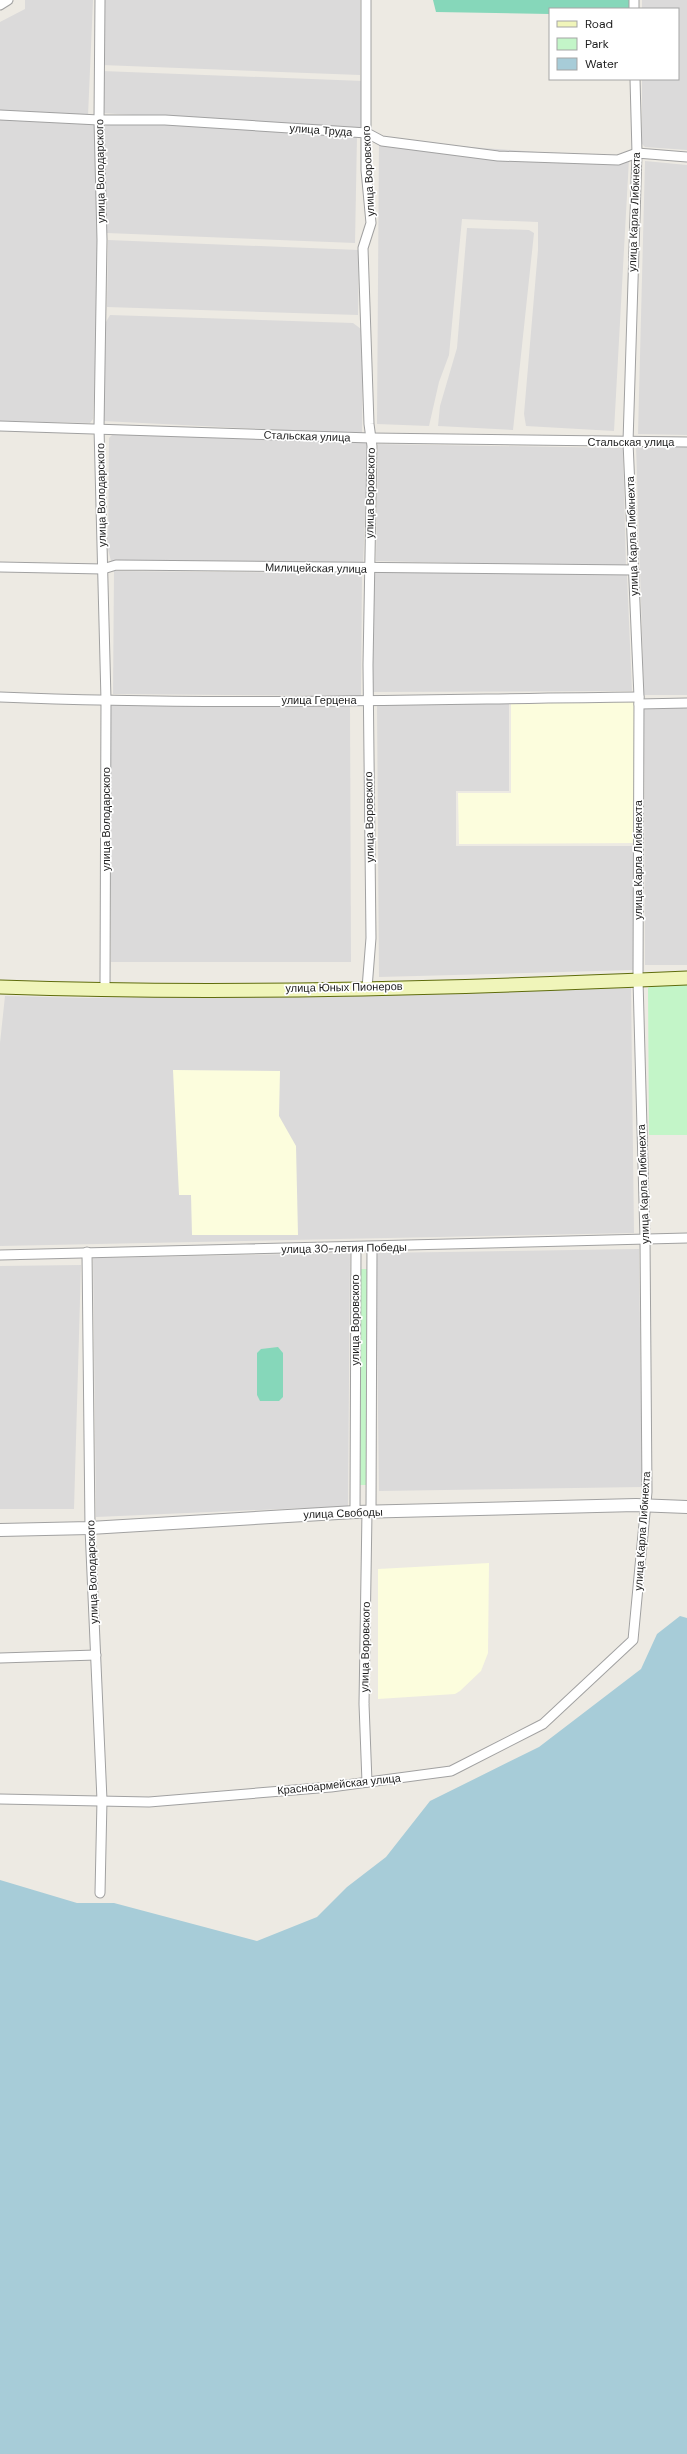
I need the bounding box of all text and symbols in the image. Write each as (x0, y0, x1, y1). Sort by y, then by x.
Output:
legend (549, 8, 679, 80)
text: Road (585, 16, 613, 32)
text: Park (585, 36, 609, 52)
text: Water (585, 56, 619, 72)
street label: улица Володарского (92, 119, 108, 223)
street label: улица Труда (289, 121, 354, 139)
street label: улица Воровского (359, 125, 377, 217)
street label: улица Карла Либкнехта (625, 151, 643, 272)
street label: Стальская улица (263, 427, 352, 445)
street label: Стальская улица (588, 435, 675, 449)
street label: улица Володарского (93, 443, 109, 547)
street label: улица Воровского (362, 447, 378, 539)
street label: улица Карла Либкнехта (623, 475, 641, 596)
street label: Милицейская улица (265, 560, 368, 576)
street label: улица Герцена (281, 693, 357, 707)
street label: улица Володарского (99, 767, 113, 871)
street label: улица Воровского (361, 771, 377, 863)
street label: улица Карла Либкнехта (631, 799, 645, 920)
street label: улица Юных Пионеров (285, 979, 403, 995)
street label: улица Карла Либкнехта (634, 1123, 652, 1244)
street label: улица 30-летия Победы (281, 1240, 407, 1256)
street label: улица Воровского (348, 1274, 362, 1366)
street label: улица Карла Либкнехта (631, 1470, 653, 1591)
street label: улица Свободы (303, 1505, 383, 1521)
street label: улица Володарского (83, 1520, 101, 1624)
street label: улица Воровского (357, 1601, 373, 1693)
street label: Красноармейская улица (277, 1770, 402, 1797)

